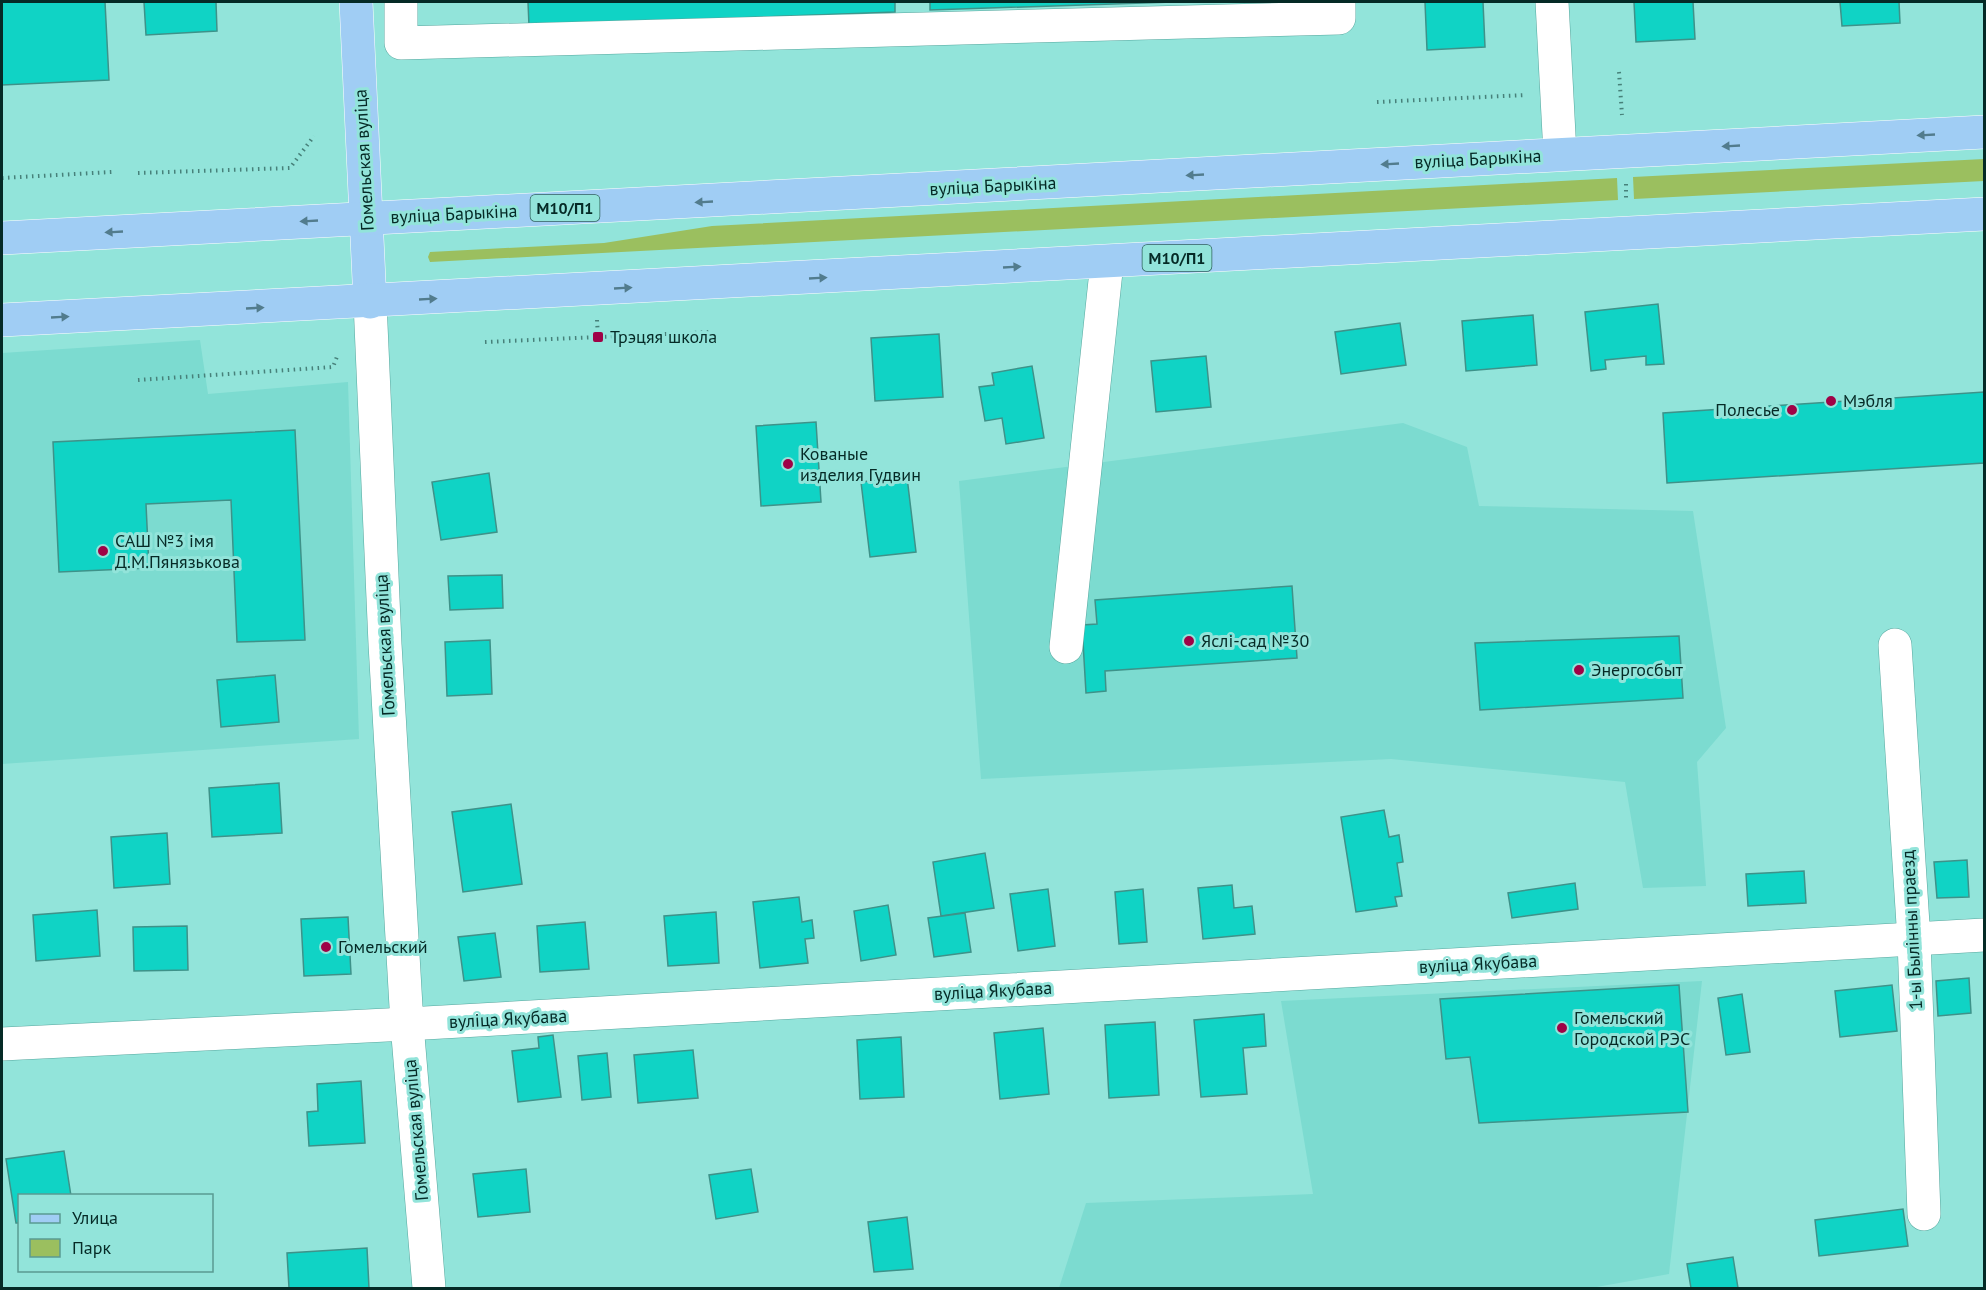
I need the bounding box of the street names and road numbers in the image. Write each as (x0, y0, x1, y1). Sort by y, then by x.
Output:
street label: Гомельская вуліца (348, 89, 379, 232)
street label: вуліца Барыкіна (1414, 144, 1542, 173)
street label: вуліца Барыкіна (929, 171, 1057, 200)
road number: М10/П1 (530, 195, 600, 221)
street label: вуліца Барыкіна (390, 199, 518, 228)
road number: М10/П1 (1142, 245, 1212, 271)
street label: Гомельская вуліца (369, 574, 400, 717)
street label: 1-ы Былінны праезд (1896, 849, 1927, 1010)
street label: вуліца Якубава (1418, 949, 1538, 978)
street label: вуліца Якубава (933, 976, 1053, 1005)
street label: вуліца Якубава (448, 1004, 568, 1033)
street label: Гомельская вуліца (398, 1058, 433, 1202)

